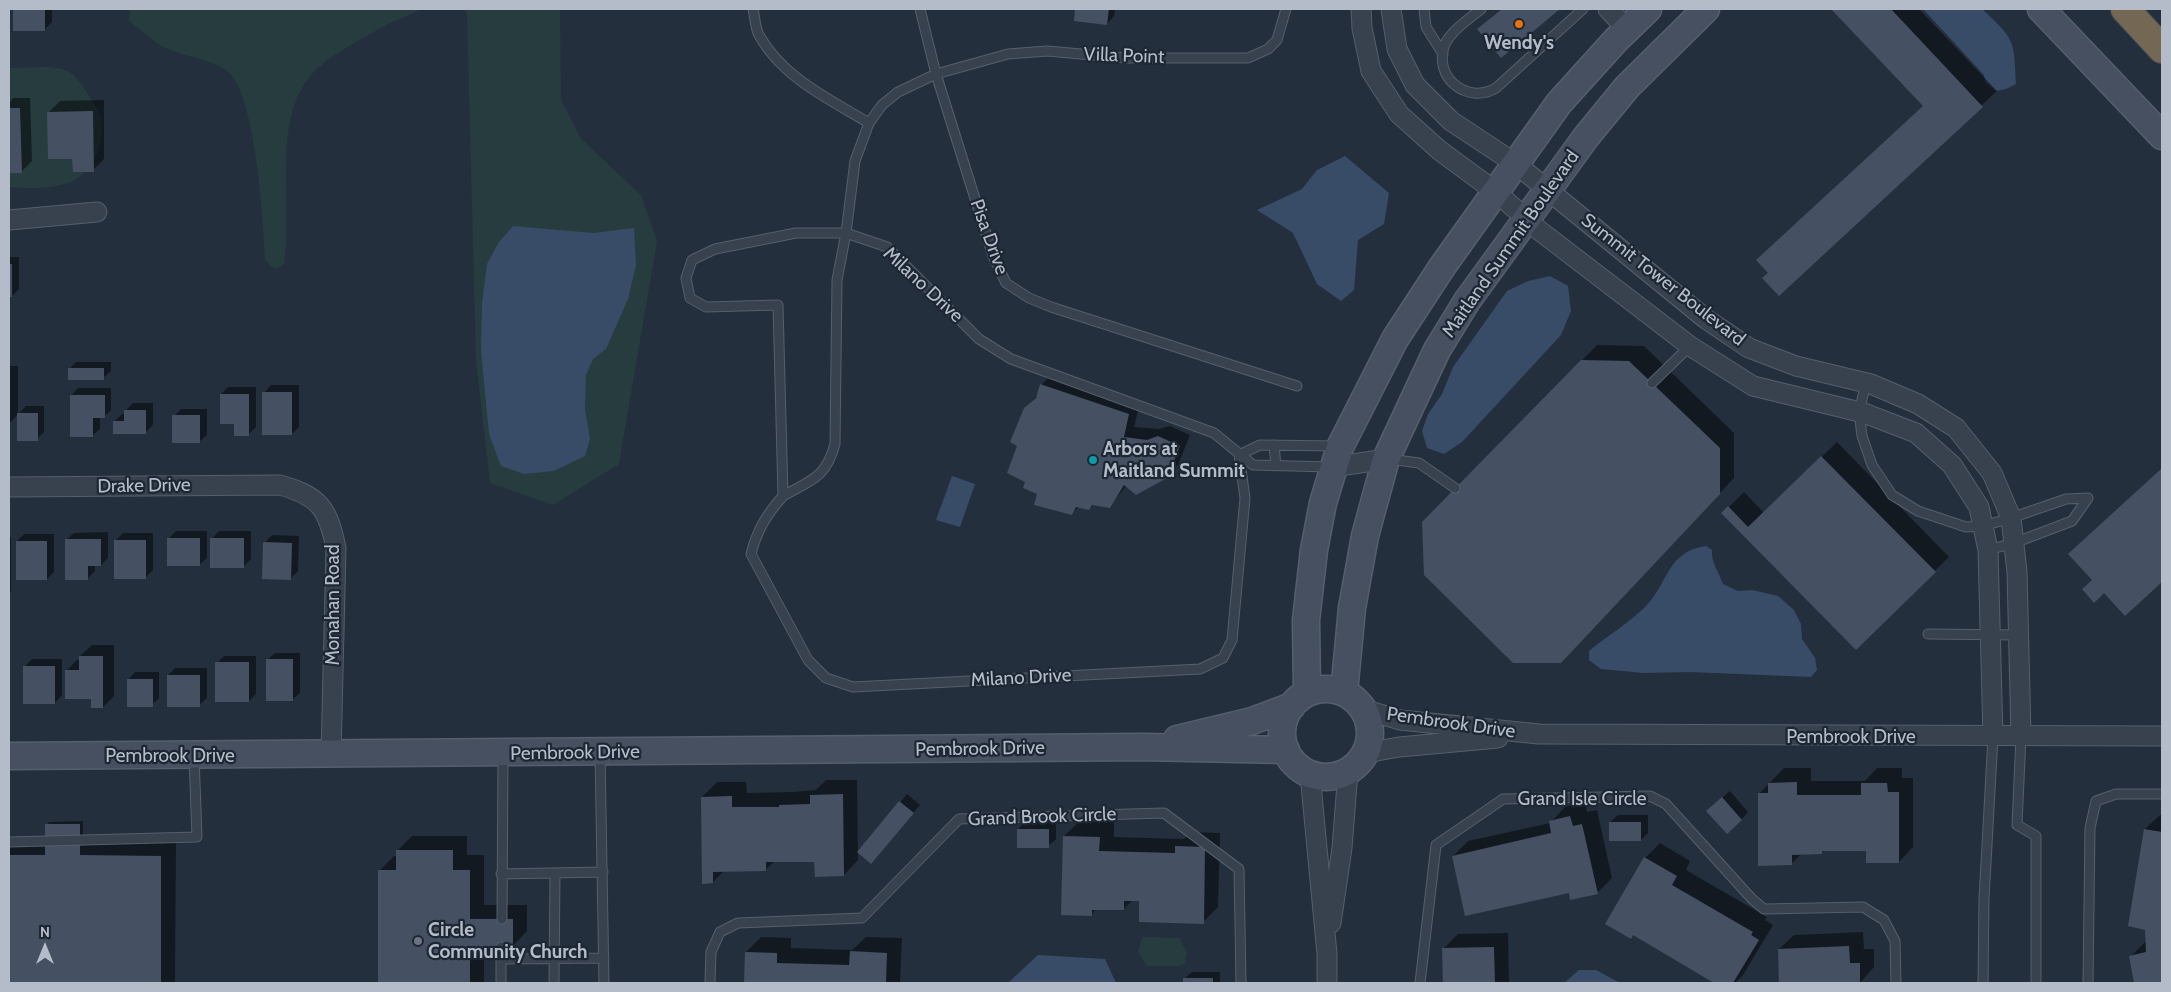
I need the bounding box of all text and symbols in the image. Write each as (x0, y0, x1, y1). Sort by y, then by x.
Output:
marker: Wendy's (1513, 18, 1525, 30)
place label: Wendy's (1484, 32, 1554, 54)
street label: Villa Point (1083, 43, 1165, 69)
street label: Maitland Summit Boulevard (1438, 146, 1584, 342)
street label: Pisa Drive (965, 196, 1013, 278)
street label: Summit Tower Boulevard (1576, 209, 1750, 351)
street label: Milano Drive (878, 242, 968, 328)
place label: Arbors at Maitland Summit (1103, 438, 1245, 482)
marker: Arbors at Maitland Summit (1087, 454, 1099, 466)
street label: Drake Drive (97, 474, 191, 498)
street label: Monahan Road (322, 545, 344, 665)
street label: Milano Drive (970, 664, 1072, 692)
street label: Pembrook Drive (1385, 703, 1517, 743)
street label: Pembrook Drive (1786, 726, 1916, 748)
street label: Pembrook Drive (915, 736, 1045, 762)
street label: Pembrook Drive (510, 740, 640, 766)
street label: Pembrook Drive (105, 745, 235, 767)
street label: Grand Isle Circle (1518, 788, 1646, 810)
street label: Grand Brook Circle (967, 803, 1117, 831)
place label: Circle Community Church (428, 919, 587, 963)
north arrow (20, 922, 70, 972)
text: N (40, 923, 50, 941)
marker: Circle Community Church (412, 935, 424, 947)

